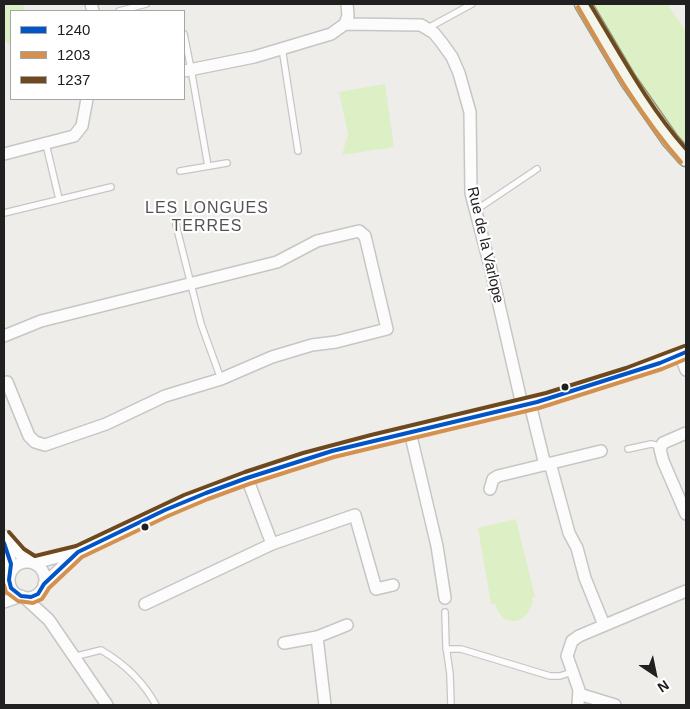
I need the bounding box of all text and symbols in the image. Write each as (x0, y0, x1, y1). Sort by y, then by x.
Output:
legend (10, 10, 185, 100)
text: 1240 (57, 21, 90, 38)
text: 1203 (57, 46, 90, 63)
text: 1237 (57, 71, 90, 88)
street label: Rue de la Varlope (463, 185, 507, 305)
district label: LES LONGUES TERRES (144, 199, 270, 237)
unlabelled marker (560, 382, 570, 392)
unlabelled marker (140, 522, 150, 532)
north arrow (630, 649, 680, 699)
text: N (655, 677, 672, 696)

